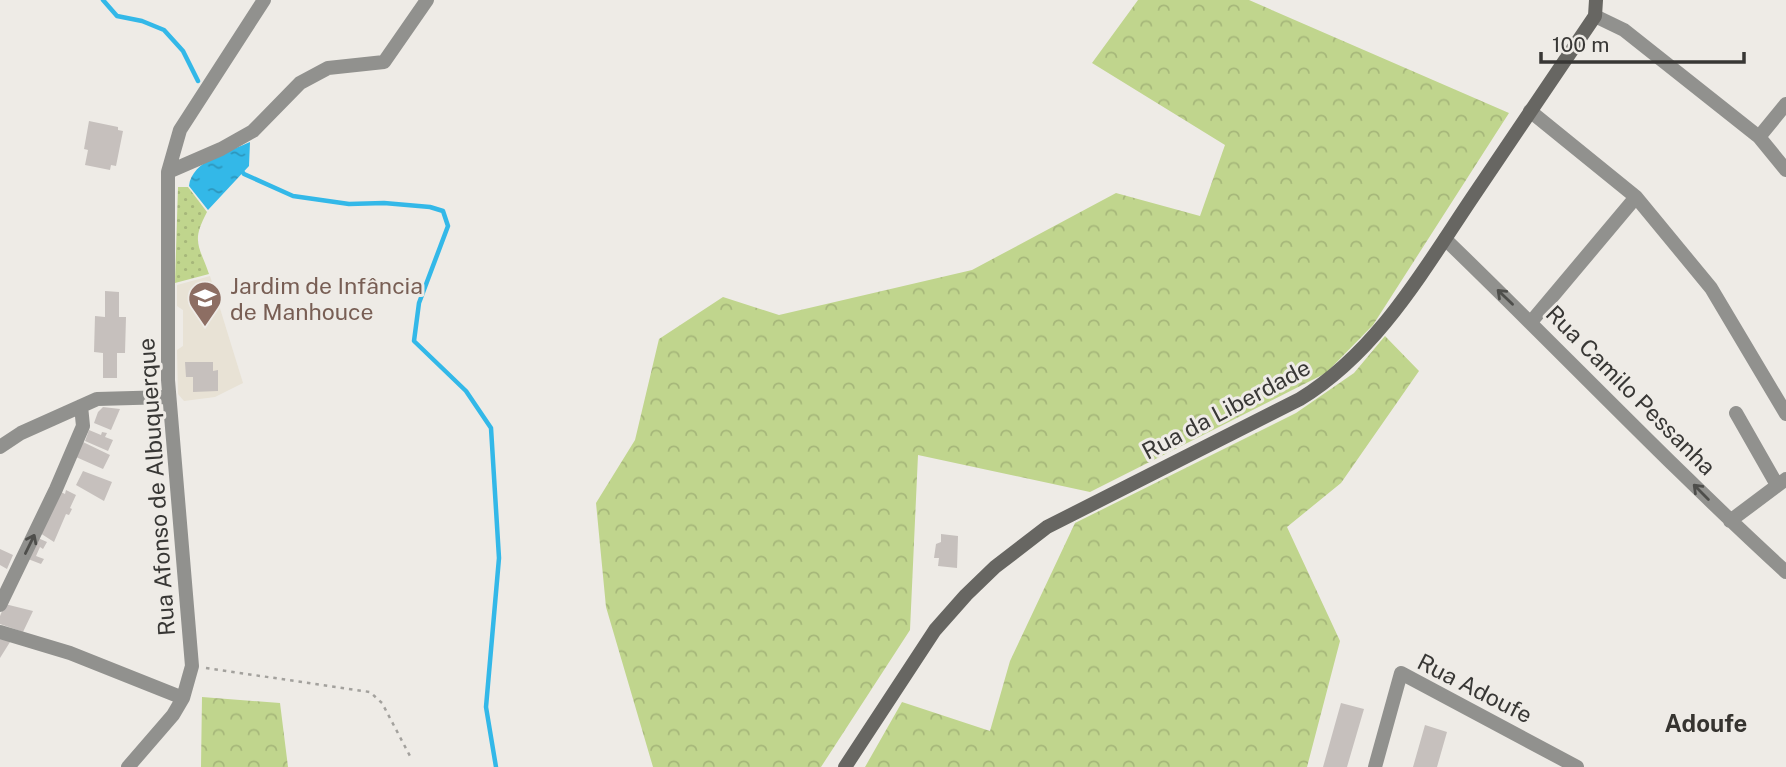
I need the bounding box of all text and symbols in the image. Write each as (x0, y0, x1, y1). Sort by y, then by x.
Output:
scale bar (1541, 21, 1744, 65)
text: 100 m (1552, 32, 1609, 57)
place label: Jardim de Infância de Manhouce (230, 272, 423, 325)
school or university icon: Jardim de Infância de Manhouce (186, 279, 224, 328)
one-way arrow (1497, 288, 1514, 305)
street label: Rua Camilo Pessanha (1541, 300, 1721, 480)
street label: Rua Afonso de Albuquerque (132, 337, 180, 637)
street label: Rua da Liberdade (1137, 353, 1315, 465)
one-way arrow (1692, 483, 1709, 500)
one-way arrow (23, 534, 37, 555)
street label: Rua Adoufe (1413, 648, 1537, 728)
district label: Adoufe (1665, 709, 1747, 737)

